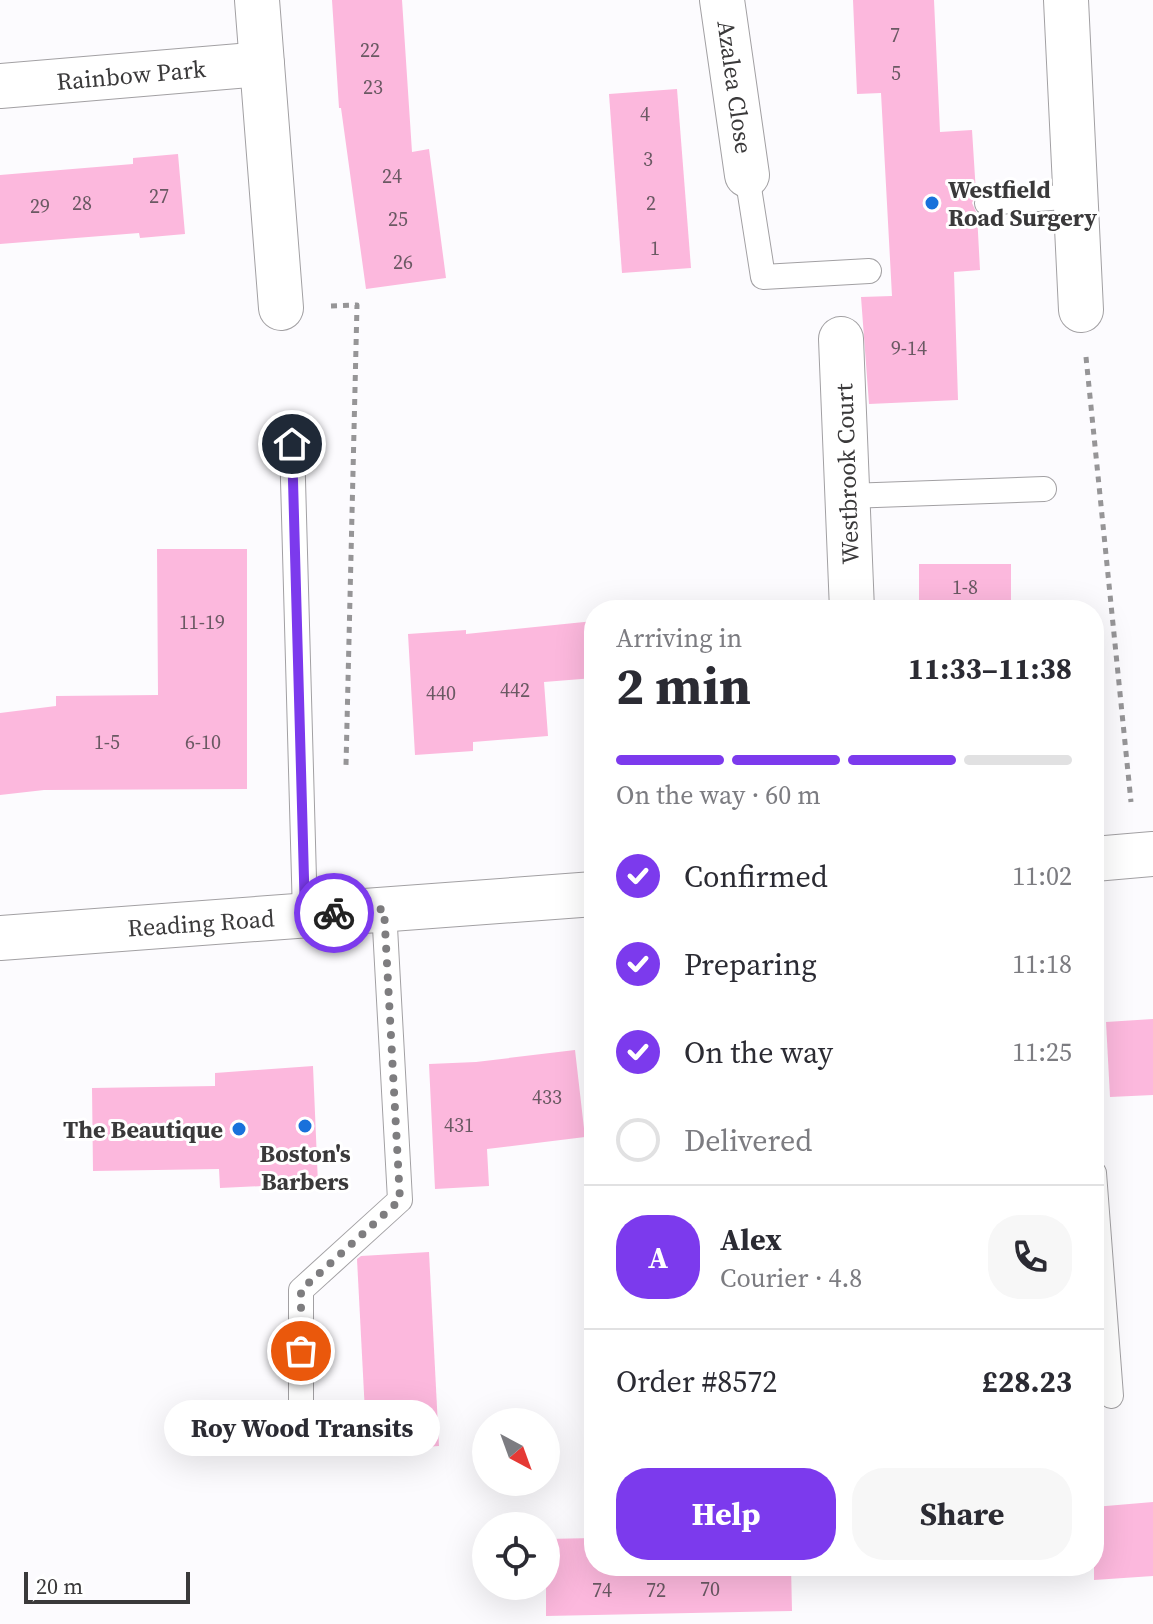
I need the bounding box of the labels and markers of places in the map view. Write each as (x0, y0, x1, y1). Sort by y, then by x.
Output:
place label: Westfield Road Surgery (948, 173, 1097, 234)
marker: Westfield Road Surgery (923, 194, 941, 212)
pin (258, 410, 326, 478)
place label: The Beautique (63, 1113, 223, 1146)
marker: Boston's Barbers (296, 1117, 314, 1135)
marker: The Beautique (230, 1120, 248, 1138)
place label: Boston's Barbers (259, 1137, 351, 1198)
pin (267, 1317, 335, 1385)
callout: Roy Wood Transits (163, 1399, 439, 1455)

